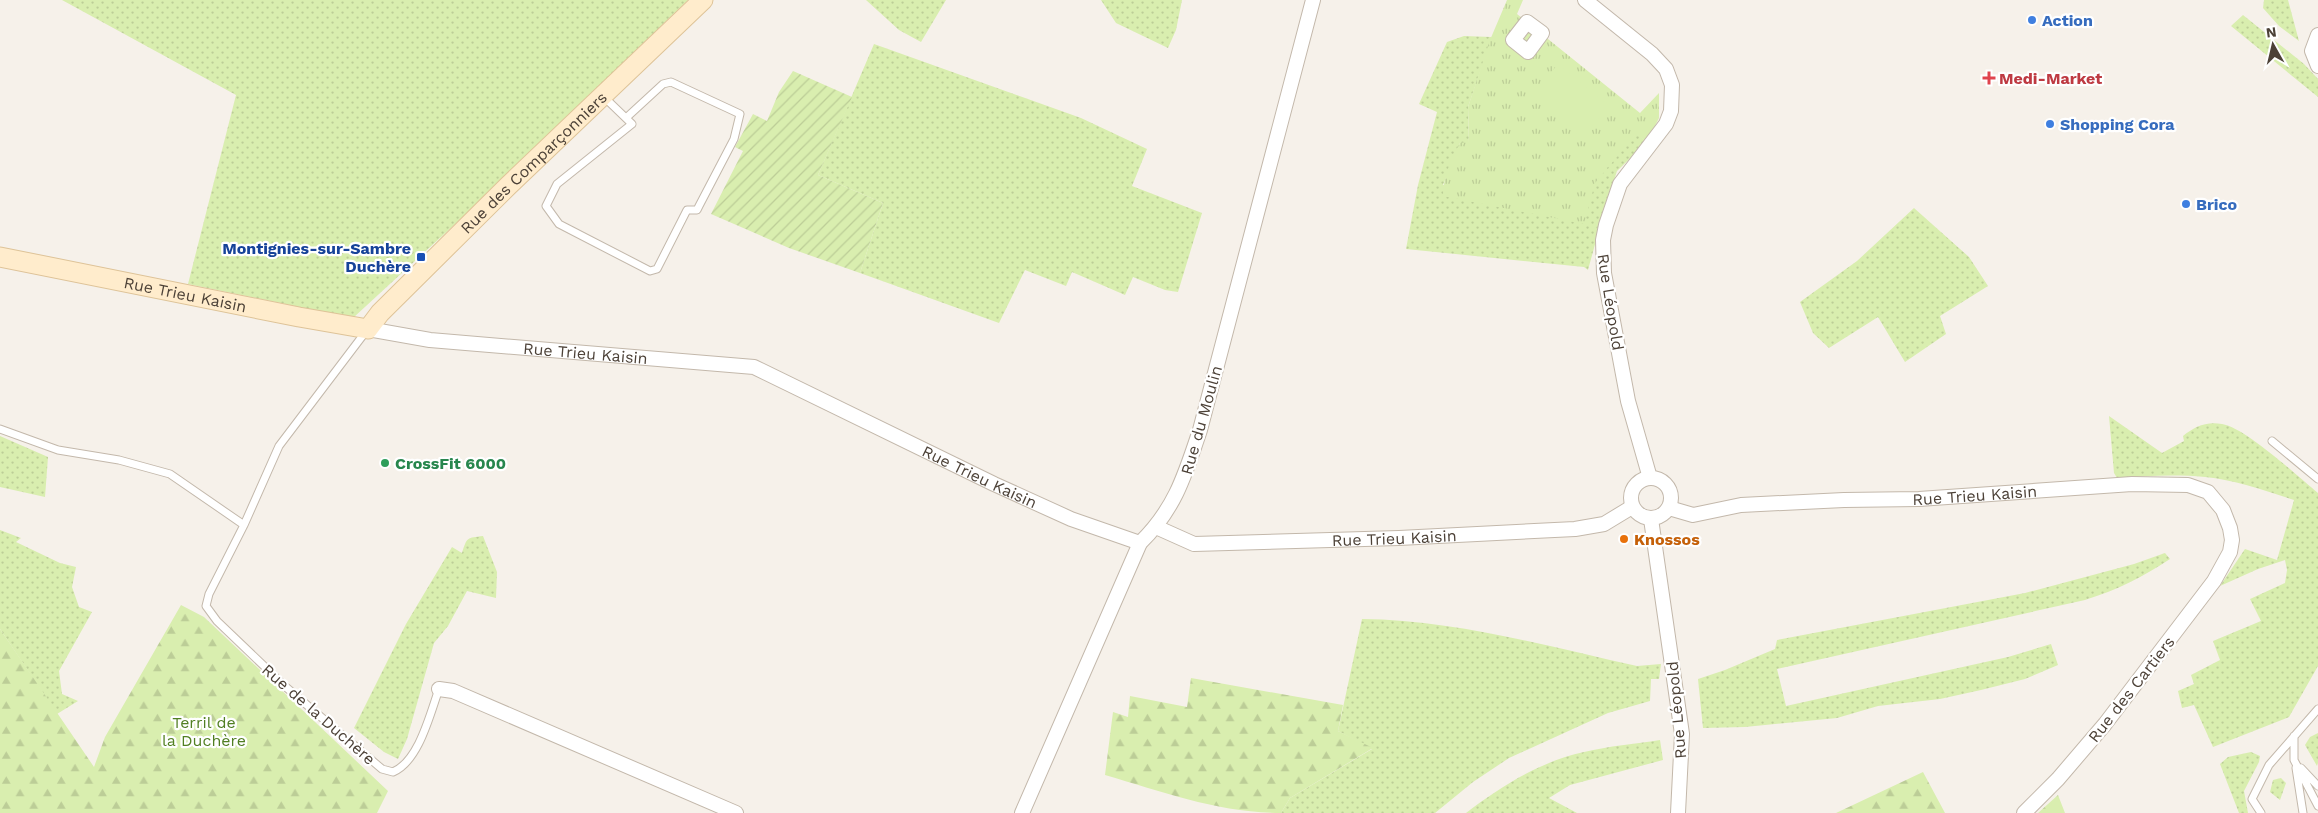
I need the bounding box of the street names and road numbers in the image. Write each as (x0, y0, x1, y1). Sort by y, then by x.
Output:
street label: Rue des Comparçonniers (457, 88, 611, 238)
street label: Rue Léopold (1593, 252, 1628, 352)
street label: Rue Trieu Kaisin (122, 273, 248, 316)
street label: Rue Trieu Kaisin (522, 339, 648, 368)
street label: Rue du Moulin (1177, 363, 1226, 477)
street label: Rue Trieu Kaisin (919, 442, 1040, 512)
street label: Rue Trieu Kaisin (1912, 482, 2038, 509)
street label: Rue Trieu Kaisin (1332, 526, 1457, 550)
street label: Rue des Cartiers (2084, 633, 2179, 746)
street label: Rue de la Duchère (258, 660, 379, 769)
street label: Rue Léopold (1663, 660, 1690, 759)

